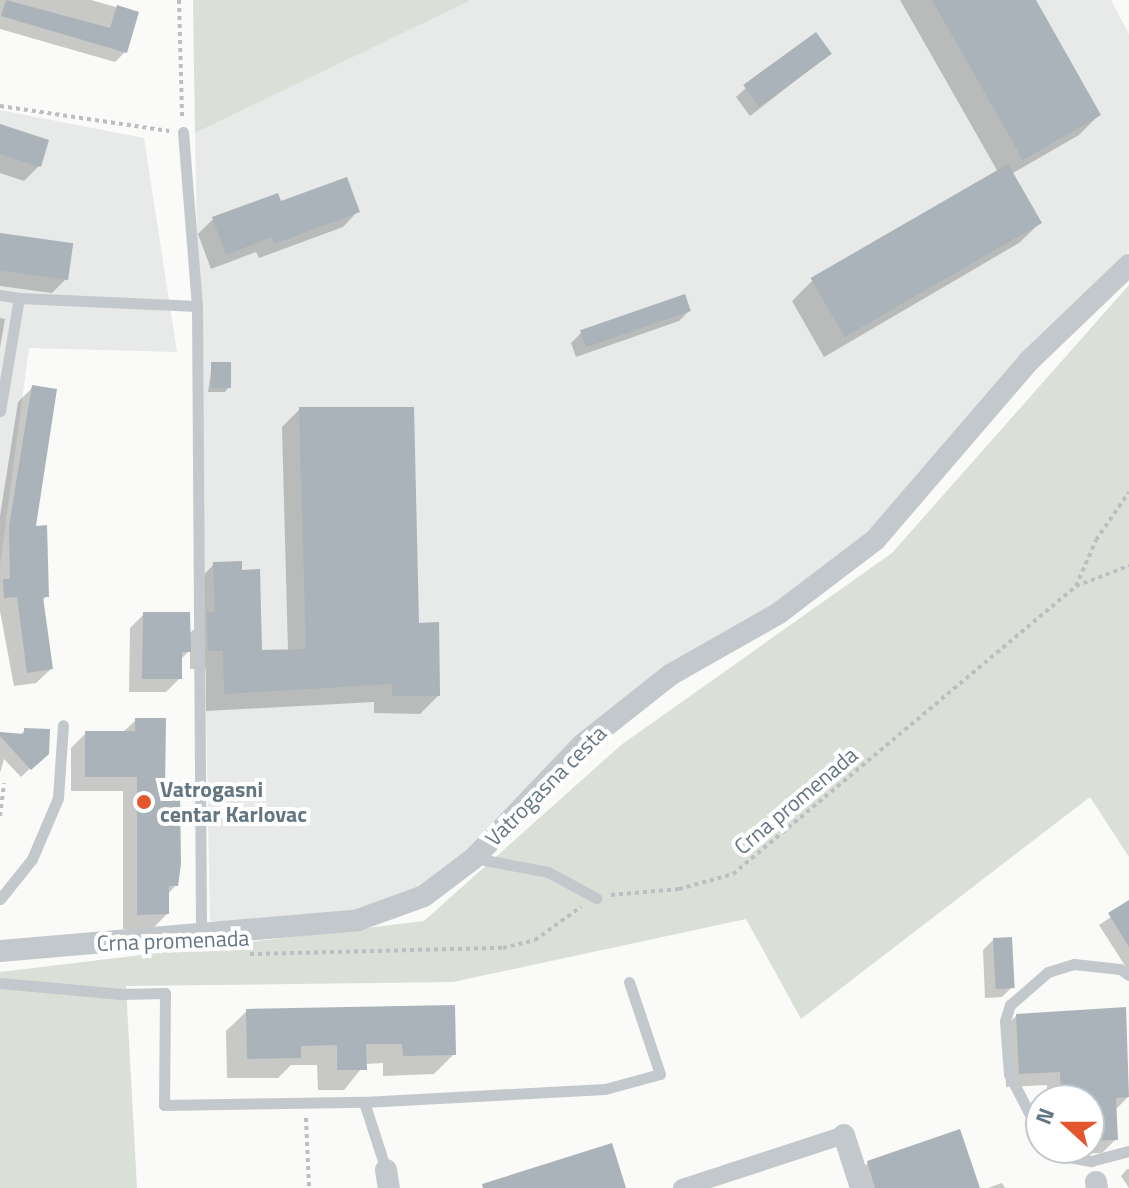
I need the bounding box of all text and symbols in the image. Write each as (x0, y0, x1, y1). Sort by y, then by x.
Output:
street label: Vatrogasna cesta (480, 720, 612, 852)
street label: Crna promenada (729, 742, 863, 860)
place label: Vatrogasni centar Karlovac (160, 776, 307, 828)
marker: Vatrogasni centar Karlovac (135, 793, 153, 811)
street label: Crna promenada (96, 925, 250, 957)
north arrow (1025, 1084, 1105, 1164)
text: N (1026, 1103, 1063, 1129)

